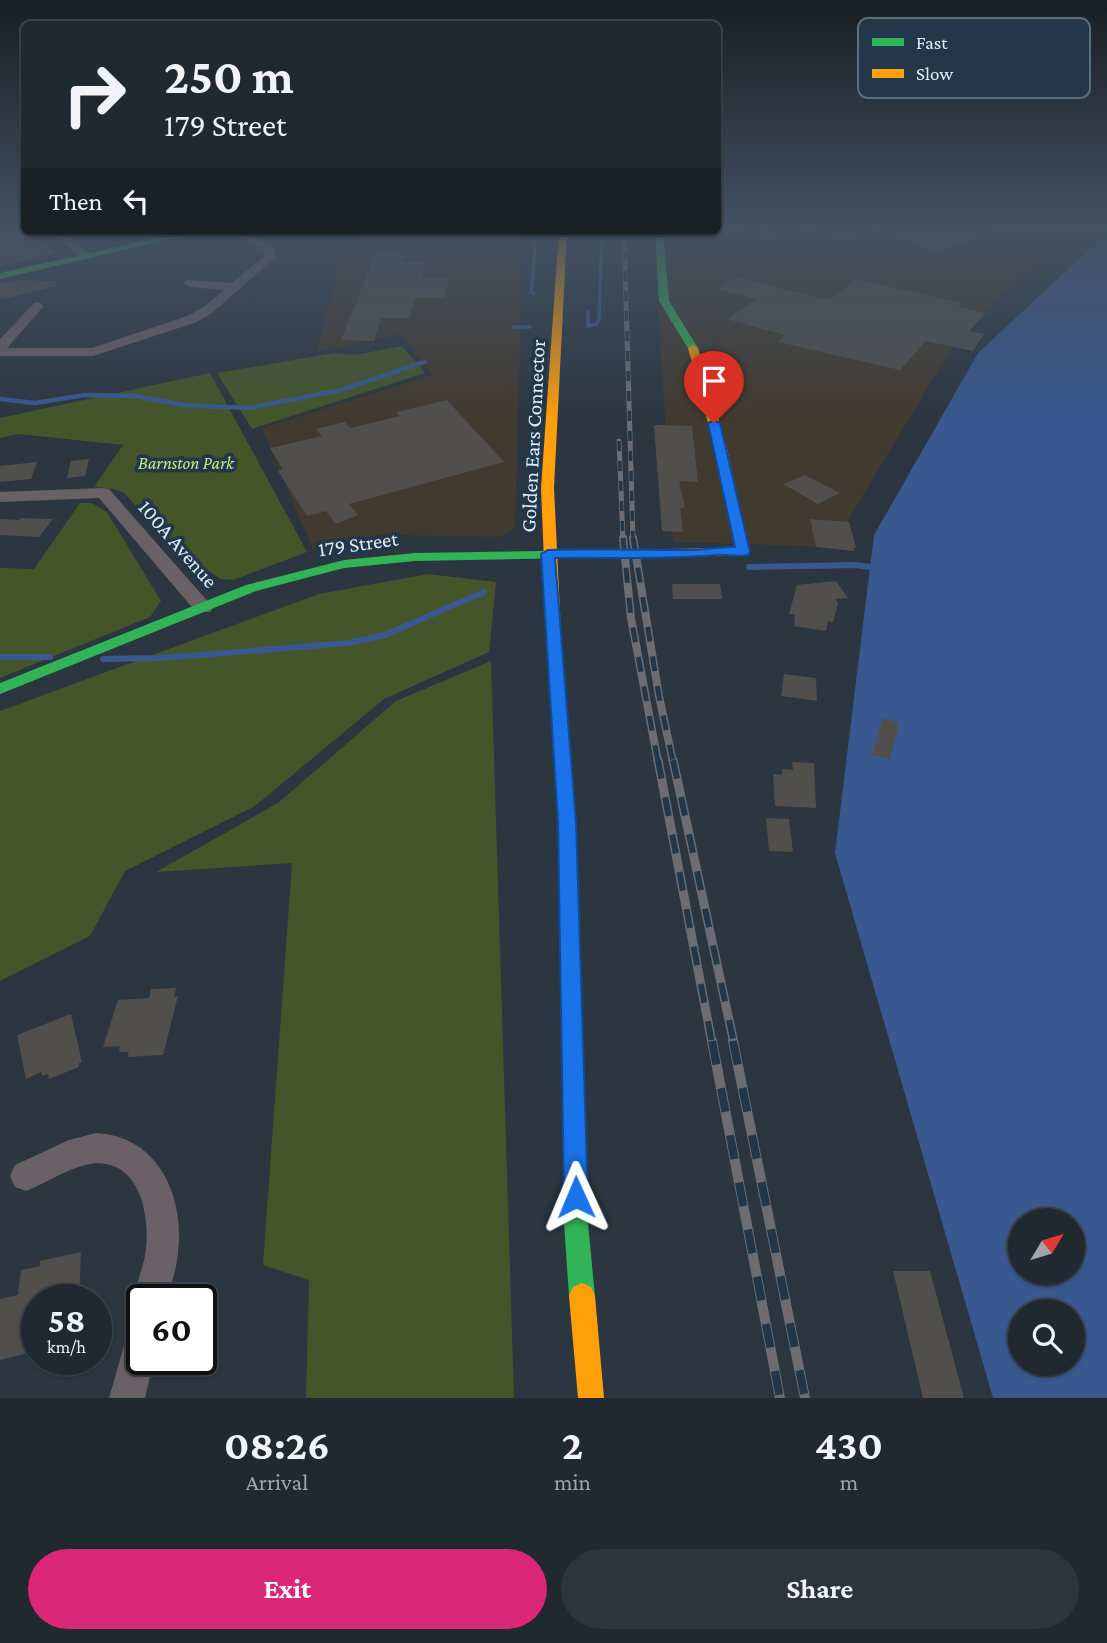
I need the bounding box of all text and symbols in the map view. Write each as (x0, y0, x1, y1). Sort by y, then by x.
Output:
legend (858, 18, 1090, 98)
text: Fast (916, 32, 948, 53)
icon: right (49, 49, 140, 140)
text: 250 m (164, 49, 294, 104)
text: Slow (916, 63, 953, 84)
text: 179 Street (164, 107, 287, 143)
icon: left (117, 182, 155, 220)
text: Then (49, 187, 103, 216)
street label: Golden Ears Connector (516, 338, 550, 533)
pin (684, 351, 744, 423)
icon: arrive (695, 362, 733, 400)
park label: Barnston Park (138, 453, 235, 473)
street label: 100A Avenue (133, 495, 223, 593)
street label: 179 Street (316, 526, 401, 561)
position arrow (539, 1160, 613, 1234)
north arrow (1008, 1208, 1085, 1284)
map controls (1008, 1208, 1085, 1376)
speed limit sign: 60 (126, 1284, 217, 1375)
button: search (1008, 1299, 1085, 1376)
text: 58 (48, 1301, 85, 1340)
text: km/h (47, 1337, 86, 1357)
text: 08:26 (224, 1421, 330, 1468)
text: 2 (562, 1421, 583, 1468)
text: 430 (815, 1421, 883, 1468)
text: Arrival (246, 1469, 308, 1495)
text: min (554, 1469, 591, 1495)
text: m (840, 1469, 858, 1495)
button: Exit (28, 1549, 547, 1629)
button: Share (561, 1549, 1079, 1629)

